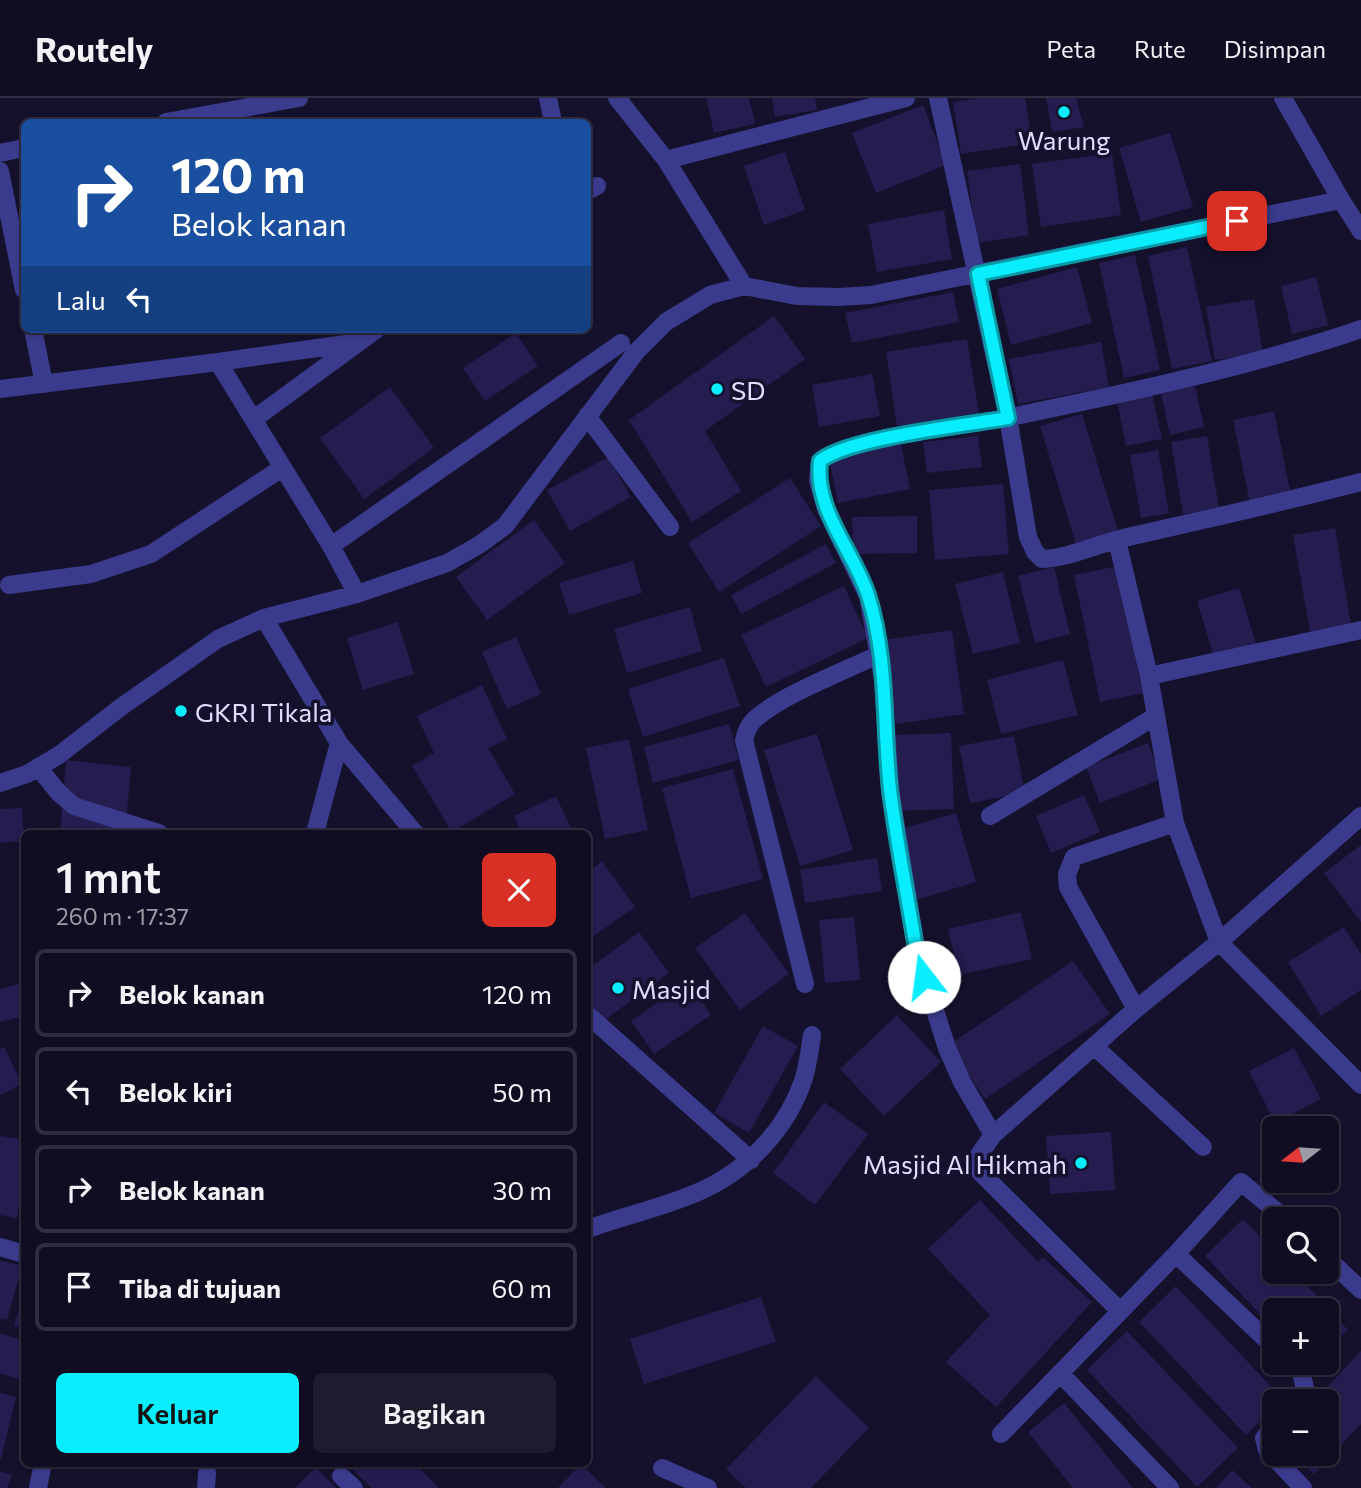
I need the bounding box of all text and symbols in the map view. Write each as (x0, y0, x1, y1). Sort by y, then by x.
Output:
text: Routely (35, 28, 153, 69)
text: Peta (1046, 34, 1096, 63)
text: Rute (1134, 34, 1186, 63)
text: Disimpan (1224, 34, 1326, 63)
marker: Warung (1056, 104, 1072, 120)
place label: Warung (1018, 124, 1110, 155)
text: 120 m (171, 143, 305, 203)
icon: right (56, 147, 147, 238)
pin (1207, 191, 1267, 251)
icon: arrive (1218, 202, 1256, 240)
text: Belok kanan (171, 203, 347, 243)
icon: left (120, 280, 158, 318)
text: Lalu (56, 284, 106, 315)
place label: SD (731, 374, 765, 405)
marker: SD (709, 381, 725, 397)
place label: GKRI Tikala (195, 696, 332, 727)
marker: GKRI Tikala (173, 703, 189, 719)
text: 1 mnt (56, 850, 161, 902)
button: close (482, 853, 556, 927)
text: 260 m · 17:37 (56, 902, 189, 930)
position arrow (887, 940, 961, 1014)
place label: Masjid (632, 973, 710, 1004)
icon: right (60, 974, 98, 1012)
text: Belok kanan (119, 978, 265, 1009)
text: 120 m (482, 978, 552, 1009)
marker: Masjid (610, 980, 626, 996)
icon: left (60, 1072, 98, 1110)
text: Belok kiri (119, 1076, 233, 1107)
text: 50 m (492, 1076, 552, 1107)
north arrow (1262, 1116, 1339, 1194)
map controls (1262, 1116, 1339, 1466)
place label: Masjid Al Hikmah (863, 1148, 1067, 1179)
marker: Masjid Al Hikmah (1073, 1155, 1089, 1171)
icon: right (60, 1170, 98, 1208)
text: Belok kanan (119, 1174, 265, 1205)
text: 30 m (493, 1174, 552, 1205)
button: search (1262, 1207, 1339, 1284)
icon: arrive (60, 1268, 98, 1306)
text: Tiba di tujuan (119, 1272, 281, 1303)
text: 60 m (492, 1272, 552, 1303)
button: + (1262, 1298, 1339, 1375)
button: Keluar (56, 1373, 299, 1453)
button: Bagikan (313, 1373, 556, 1453)
button: − (1262, 1389, 1339, 1466)

